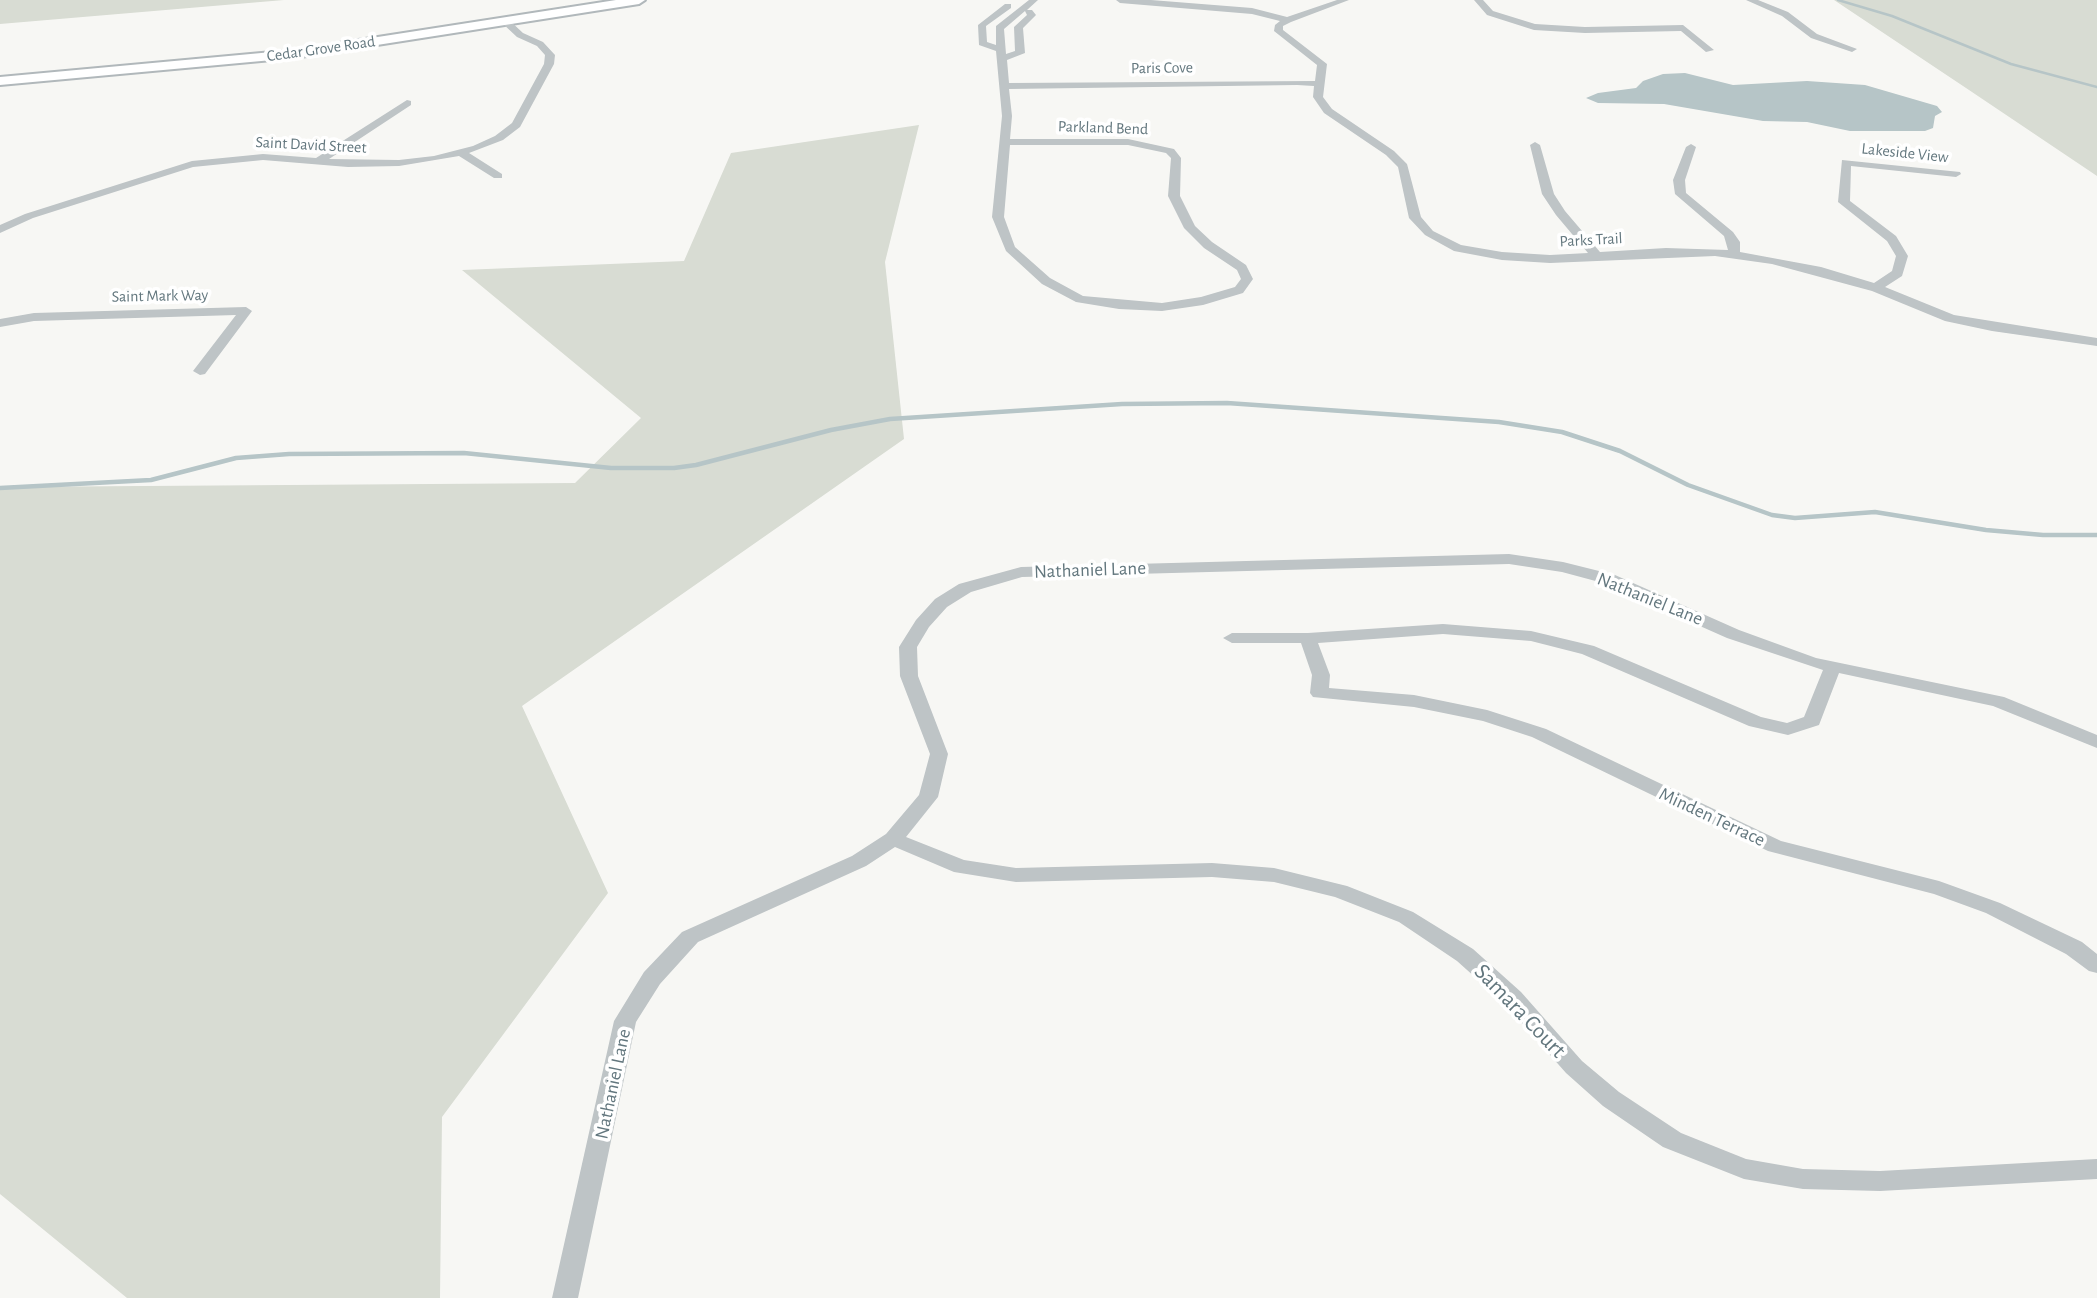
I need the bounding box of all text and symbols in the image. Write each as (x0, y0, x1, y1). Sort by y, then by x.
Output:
street label: Cedar Grove Road (266, 32, 376, 66)
street label: Paris Cove (1131, 58, 1193, 78)
street label: Parkland Bend (1058, 117, 1148, 139)
street label: Saint David Street (255, 133, 367, 157)
street label: Lakeside View (1860, 139, 1950, 167)
street label: Parks Trail (1559, 229, 1623, 251)
street label: Saint Mark Way (111, 286, 209, 306)
street label: Nathaniel Lane (1034, 557, 1146, 583)
street label: Nathaniel Lane (1594, 567, 1706, 631)
street label: Minden Terrace (1655, 782, 1769, 852)
street label: Samara Court (1468, 958, 1572, 1064)
street label: Nathaniel Lane (590, 1027, 636, 1141)

